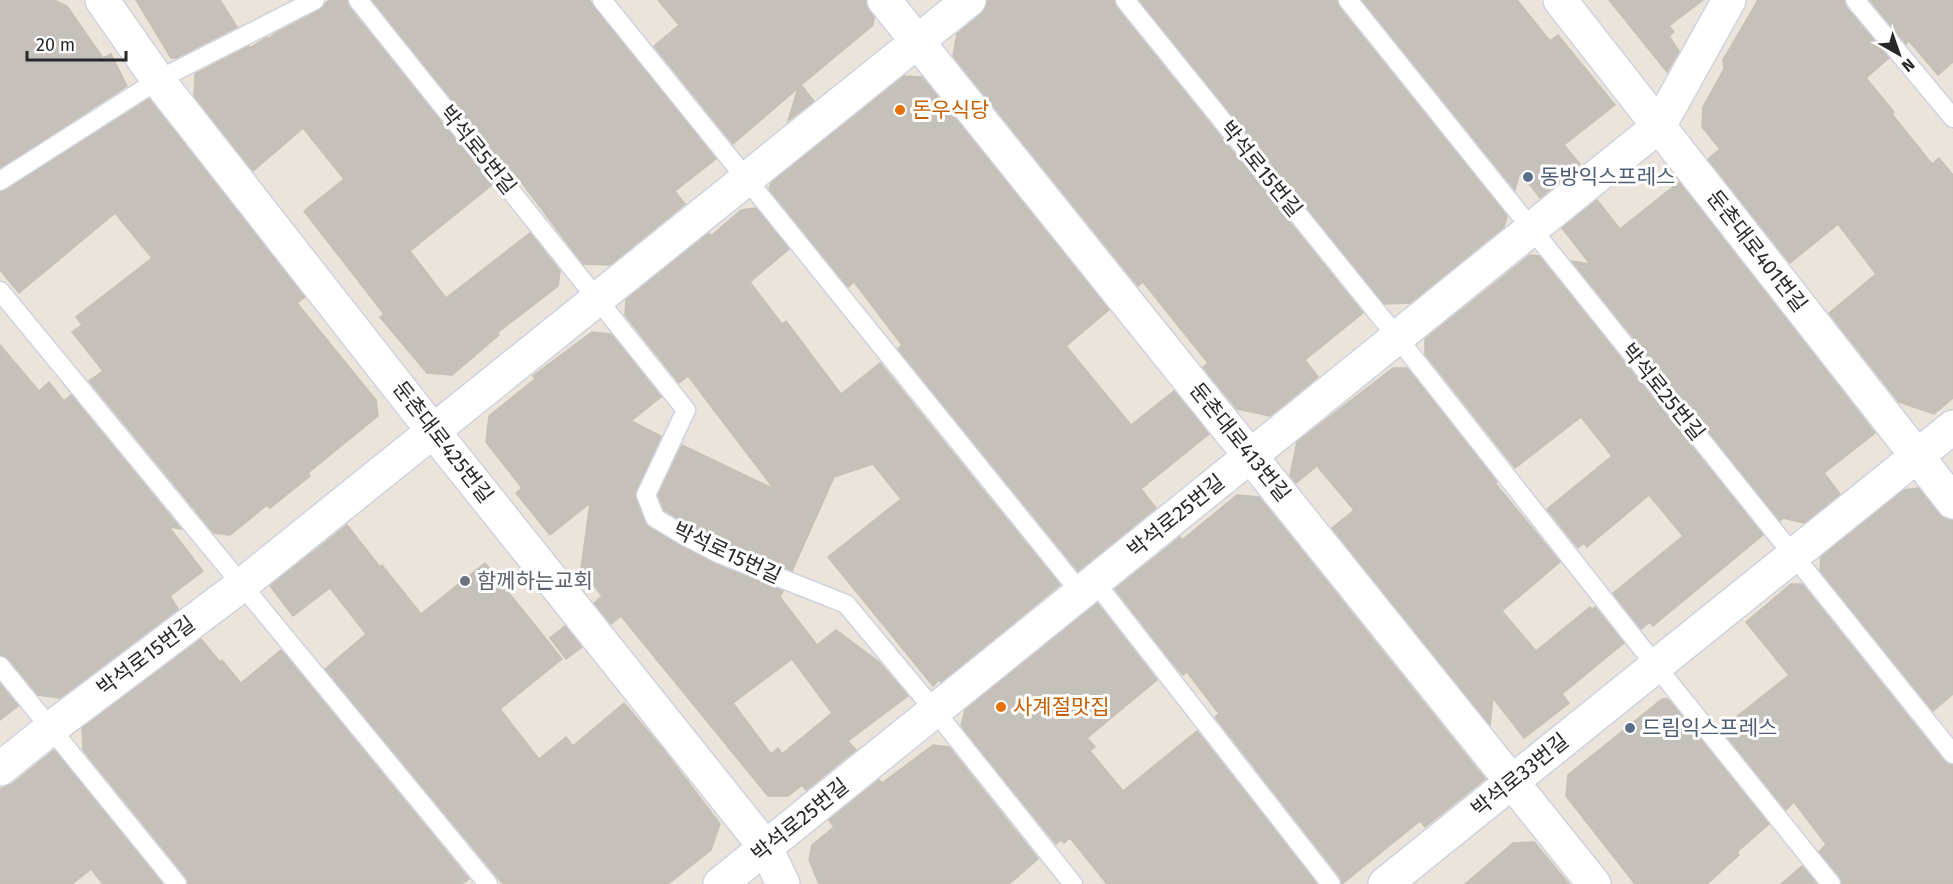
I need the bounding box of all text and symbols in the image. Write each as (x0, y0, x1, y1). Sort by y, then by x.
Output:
scale bar (27, 24, 126, 62)
north arrow (1869, 24, 1929, 84)
text: 20 m (36, 34, 75, 56)
text: N (1898, 54, 1918, 76)
place label: 돈우식당 (912, 97, 989, 123)
street label: 박석로5번길 (434, 100, 522, 200)
marker: 돈우식당 (893, 103, 907, 117)
street label: 박석로15번길 (1214, 116, 1308, 222)
place label: 동방익스프레스 (1540, 164, 1675, 190)
marker: 동방익스프레스 (1521, 170, 1535, 184)
street label: 둔촌대로401번길 (1701, 185, 1813, 317)
street label: 박석로25번길 (1616, 338, 1710, 446)
street label: 둔촌대로425번길 (387, 376, 499, 508)
street label: 둔촌대로413번길 (1184, 377, 1296, 507)
street label: 박석로25번길 (1122, 469, 1230, 563)
street label: 박석로15번길 (669, 517, 785, 589)
place label: 함께하는교회 (477, 568, 593, 594)
marker: 함께하는교회 (458, 574, 472, 588)
street label: 박석로15번길 (92, 611, 200, 701)
place label: 사계절맛집 (1013, 694, 1110, 720)
marker: 사계절맛집 (994, 700, 1008, 714)
place label: 드림익스프레스 (1642, 715, 1777, 741)
marker: 드림익스프레스 (1623, 721, 1637, 735)
street label: 박석로33번길 (1466, 728, 1574, 822)
street label: 박석로25번길 (746, 773, 854, 867)

